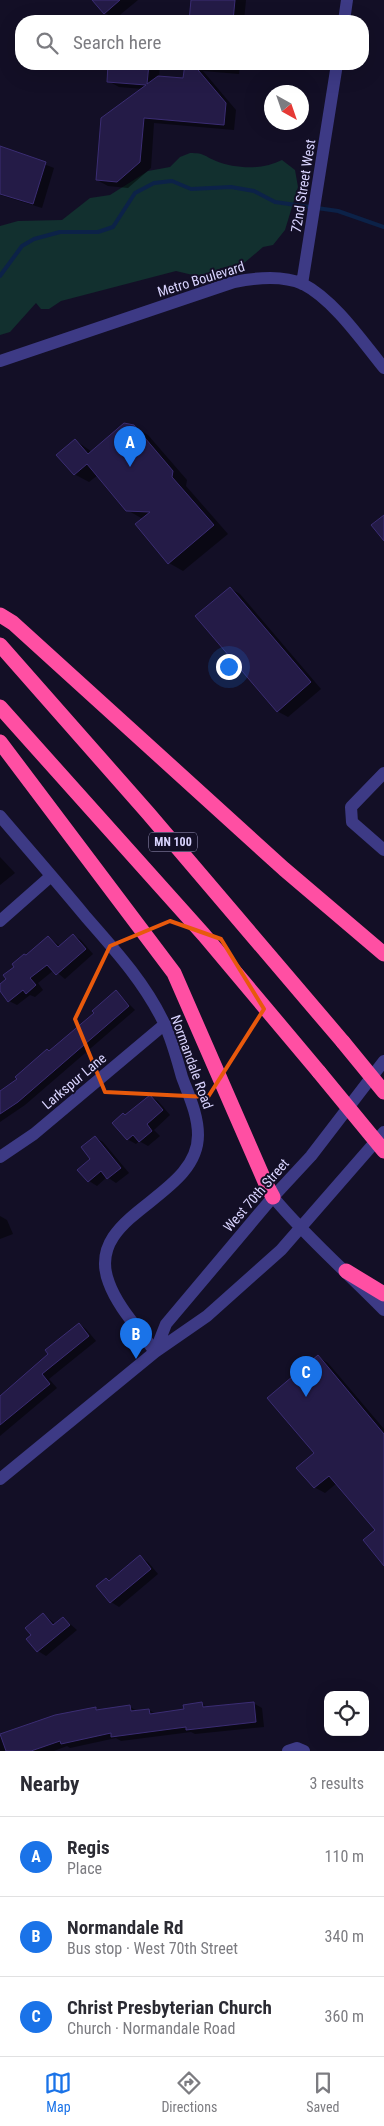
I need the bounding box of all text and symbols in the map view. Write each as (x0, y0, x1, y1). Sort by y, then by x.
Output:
search box (15, 15, 369, 70)
icon: search (33, 29, 61, 57)
text: Search here (73, 31, 161, 54)
north arrow (264, 85, 309, 130)
street label: 72nd Street West (288, 138, 318, 234)
street label: Metro Boulevard (155, 258, 247, 300)
pin: A (114, 426, 146, 467)
your location (216, 654, 242, 680)
road number: MN 100 (149, 832, 197, 852)
street label: Normandale Road (168, 1013, 216, 1111)
street label: Larkspur Lane (39, 1049, 109, 1112)
street label: West 70th Street (220, 1155, 292, 1235)
pin: B (120, 1318, 152, 1359)
pin: C (290, 1356, 322, 1397)
map controls (324, 1691, 369, 1736)
button: locate (324, 1691, 369, 1736)
text: Nearby (20, 1772, 79, 1796)
text: 3 results (309, 1774, 364, 1793)
text: Regis (67, 1836, 110, 1859)
text: A (31, 1847, 41, 1866)
text: 110 m (325, 1847, 364, 1866)
text: Place (67, 1859, 102, 1878)
text: Normandale Rd (67, 1916, 183, 1939)
text: B (32, 1927, 40, 1946)
text: 340 m (325, 1927, 364, 1946)
text: Bus stop · West 70th Street (67, 1939, 238, 1958)
text: Christ Presbyterian Church (67, 1996, 272, 2019)
text: C (31, 2007, 41, 2026)
text: 360 m (325, 2007, 364, 2026)
text: Church · Normandale Road (67, 2019, 235, 2038)
tab: Map (44, 2069, 72, 2115)
tab: Directions (161, 2069, 217, 2115)
tab: Saved (306, 2069, 340, 2115)

